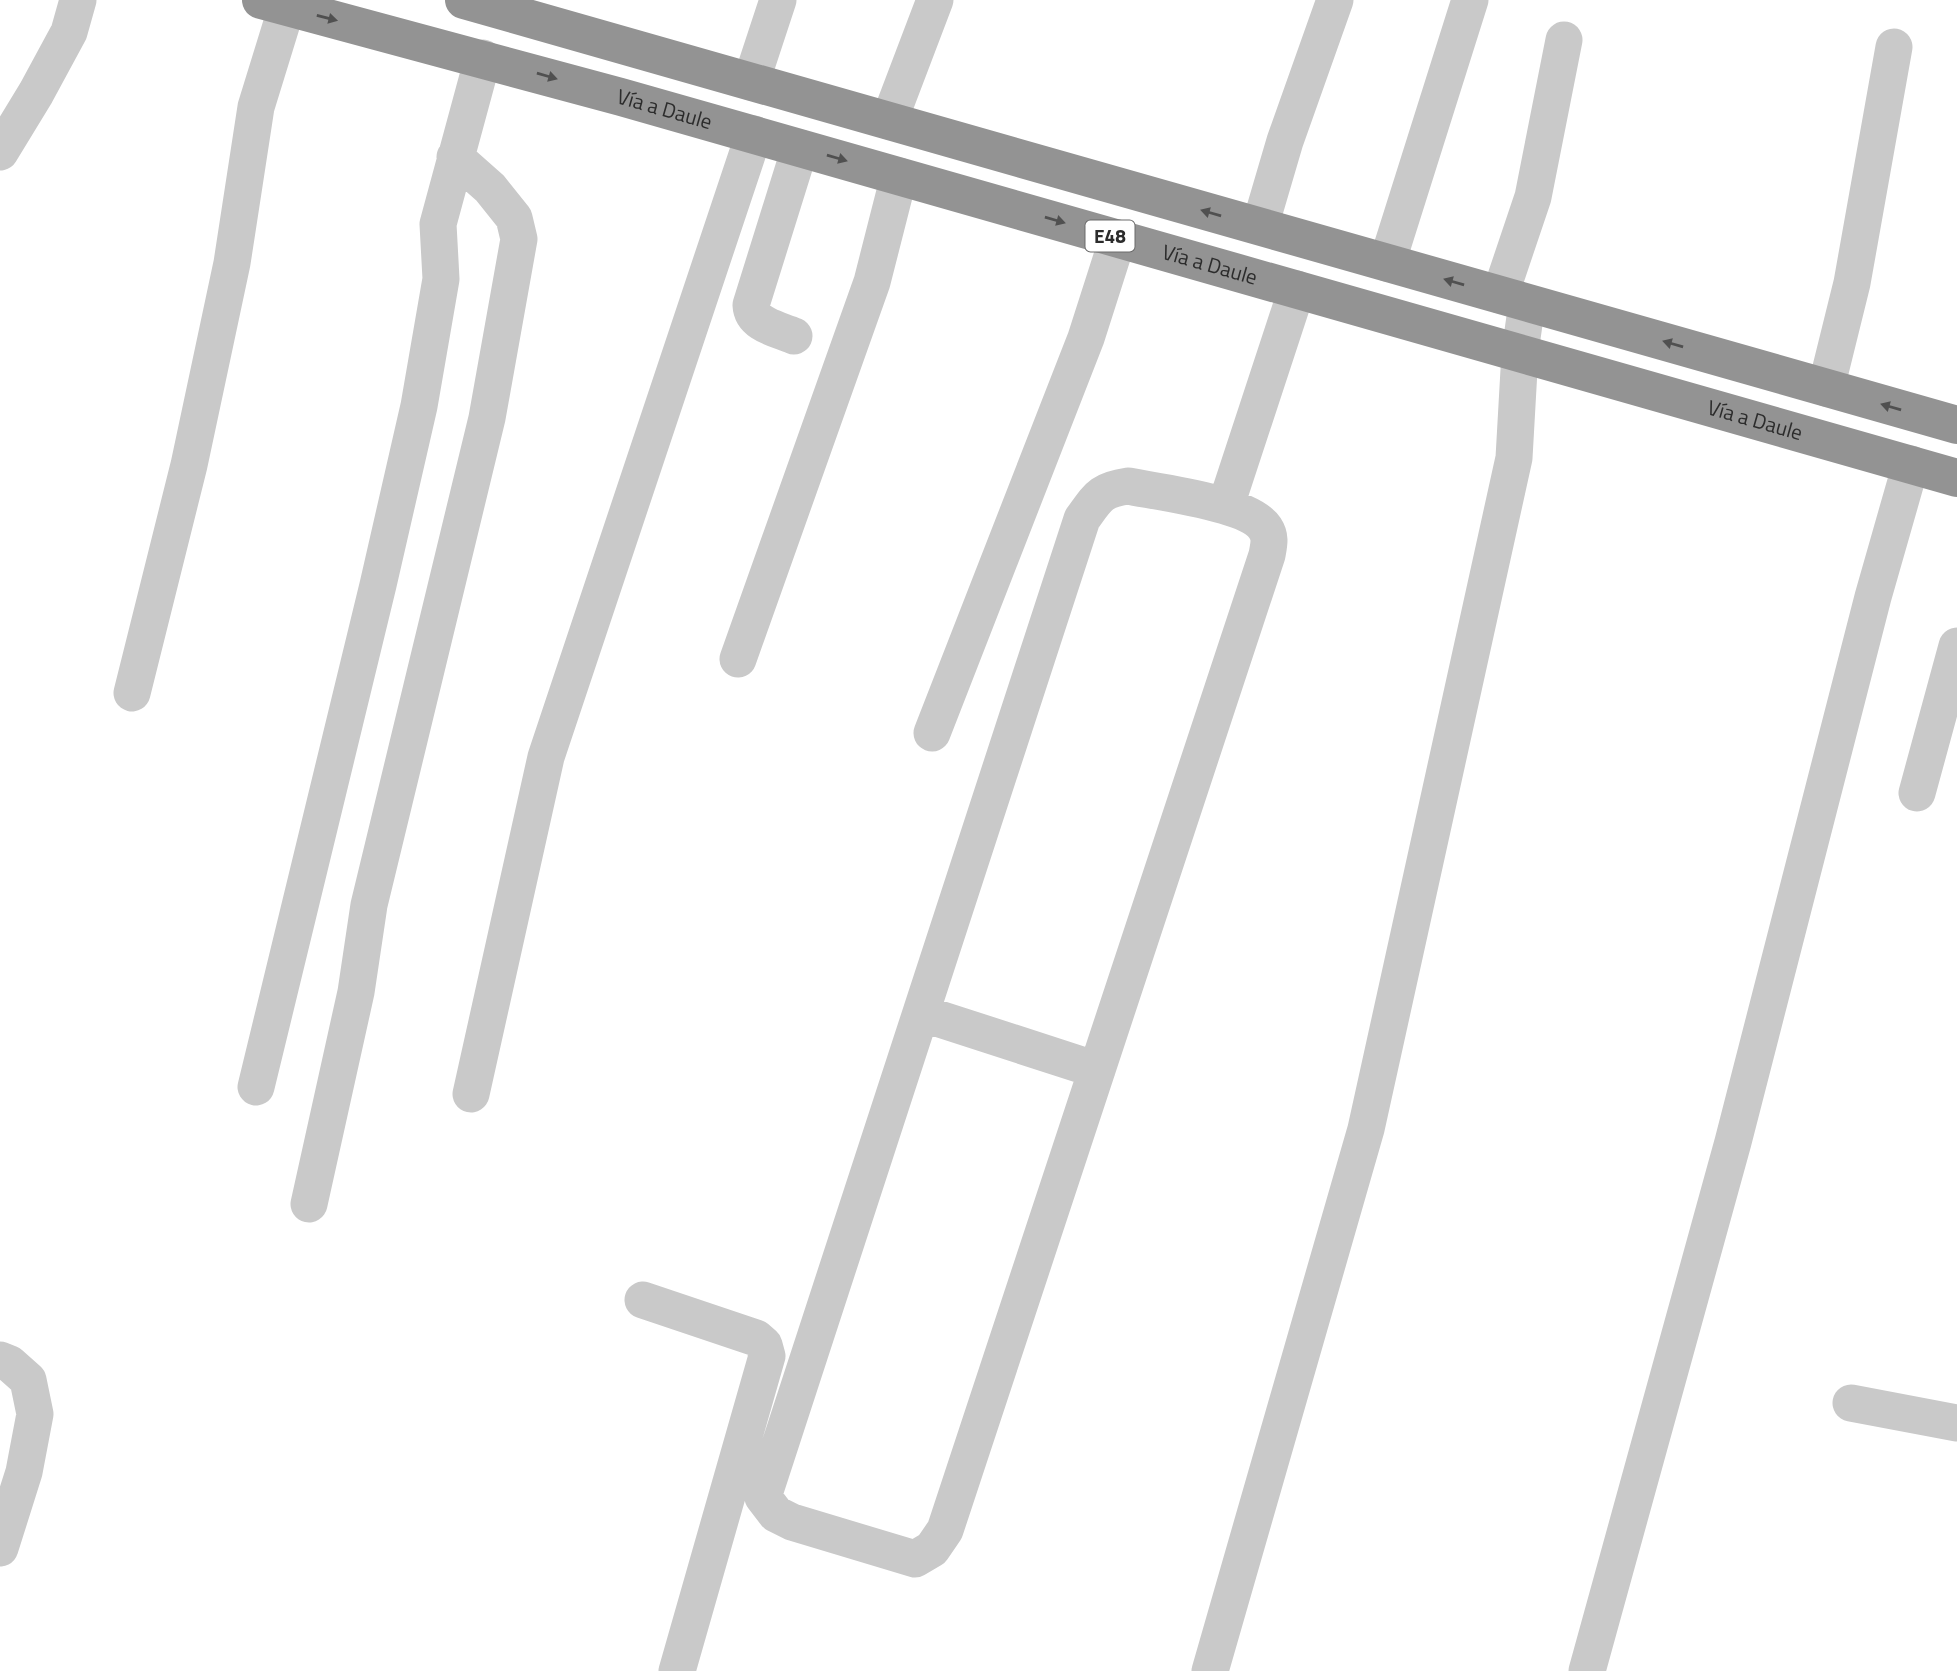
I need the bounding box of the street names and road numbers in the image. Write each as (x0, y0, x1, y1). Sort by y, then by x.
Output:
street label: Vía a Daule (613, 80, 716, 137)
road number: E48 (1086, 220, 1134, 252)
street label: Vía a Daule (1159, 235, 1261, 293)
street label: Vía a Daule (1704, 391, 1807, 448)

